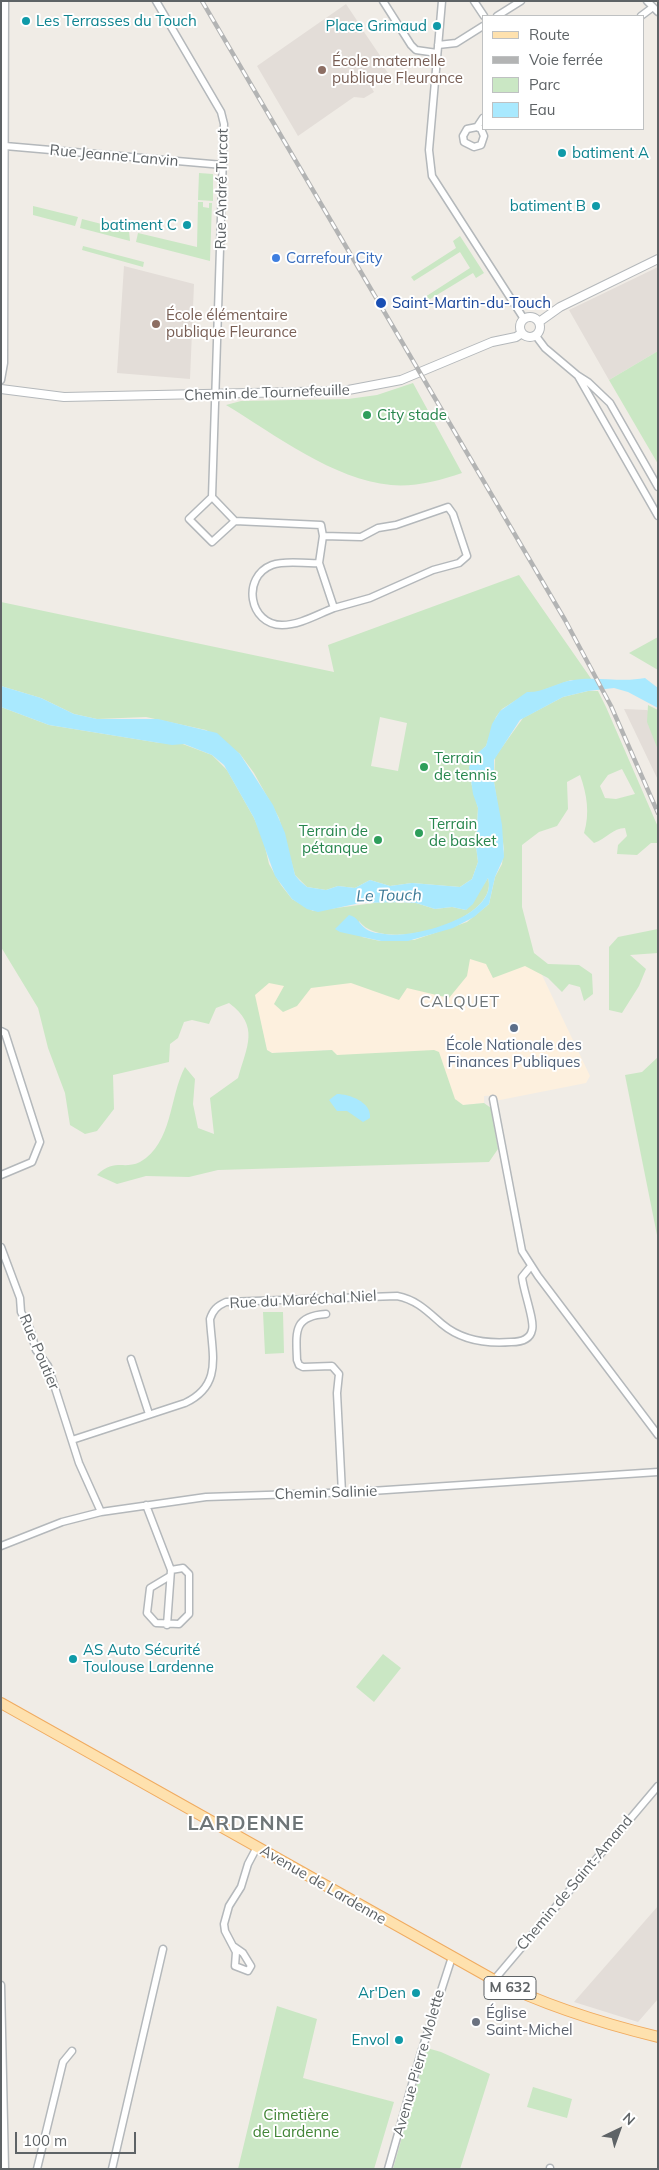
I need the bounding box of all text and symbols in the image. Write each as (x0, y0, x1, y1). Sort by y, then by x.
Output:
place label: Les Terrasses du Touch (36, 12, 197, 30)
marker: Les Terrasses du Touch (20, 15, 32, 27)
legend (482, 15, 644, 130)
place label: Place Grimaud (326, 17, 427, 35)
marker: Place Grimaud (431, 20, 443, 32)
text: Route (529, 25, 570, 44)
text: Voie ferrée (529, 50, 603, 69)
place label: École maternelle publique Fleurance (332, 52, 463, 87)
marker: École maternelle publique Fleurance (316, 64, 328, 76)
text: Parc (529, 75, 560, 94)
text: Eau (529, 100, 555, 119)
street label: Rue André Turcat (212, 128, 232, 250)
street label: Rue Jeanne Lanvin (49, 141, 179, 171)
place label: batiment A (572, 144, 649, 162)
marker: batiment A (556, 147, 568, 159)
place label: batiment B (510, 197, 586, 215)
marker: batiment B (590, 200, 602, 212)
place label: batiment C (101, 216, 177, 234)
marker: batiment C (181, 219, 193, 231)
place label: Carrefour City (286, 249, 383, 267)
marker: Carrefour City (270, 252, 282, 264)
place label: Saint-Martin-du-Touch (392, 294, 551, 312)
marker: Saint-Martin-du-Touch (374, 296, 388, 310)
place label: École élémentaire publique Fleurance (166, 306, 297, 341)
marker: École élémentaire publique Fleurance (150, 318, 162, 330)
street label: Chemin de Tournefeuille (184, 381, 350, 405)
place label: City stade (377, 406, 447, 424)
marker: City stade (361, 409, 373, 421)
place label: Terrain de tennis (434, 749, 497, 784)
marker: Terrain de tennis (418, 761, 430, 773)
place label: Terrain de basket (429, 815, 496, 850)
place label: Terrain de pétanque (299, 822, 368, 857)
marker: Terrain de basket (413, 827, 425, 839)
marker: Terrain de pétanque (372, 834, 384, 846)
water label: Le Touch (356, 886, 422, 906)
district label: CALQUET (419, 992, 501, 1012)
marker: École Nationale des Finances Publiques (508, 1022, 520, 1034)
place label: École Nationale des Finances Publiques (446, 1036, 582, 1071)
street label: Rue du Maréchal Niel (229, 1287, 377, 1313)
street label: Rue Poutier (15, 1312, 63, 1392)
street label: Chemin Salinie (274, 1482, 378, 1504)
place label: AS Auto Sécurité Toulouse Lardenne (83, 1641, 214, 1676)
marker: AS Auto Sécurité Toulouse Lardenne (67, 1653, 79, 1665)
district label: LARDENNE (186, 1812, 306, 1836)
street label: Chemin de Saint-Amand (513, 1812, 637, 1954)
street label: Avenue de Lardenne (257, 1842, 389, 1928)
road number: M 632 (484, 1976, 536, 2000)
place label: Ar'Den (358, 1984, 406, 2002)
street label: Avenue Pierre Molette (389, 1987, 449, 2139)
marker: Ar'Den (410, 1987, 422, 1999)
place label: Église Saint-Michel (486, 2004, 573, 2039)
marker: Église Saint-Michel (470, 2016, 482, 2028)
place label: Envol (351, 2031, 389, 2049)
marker: Envol (393, 2034, 405, 2046)
north arrow (594, 2105, 644, 2155)
park label: Cimetière de Lardenne (253, 2106, 339, 2141)
text: N (619, 2109, 639, 2129)
scale bar (18, 2122, 139, 2154)
text: 100 m (23, 2131, 67, 2150)

